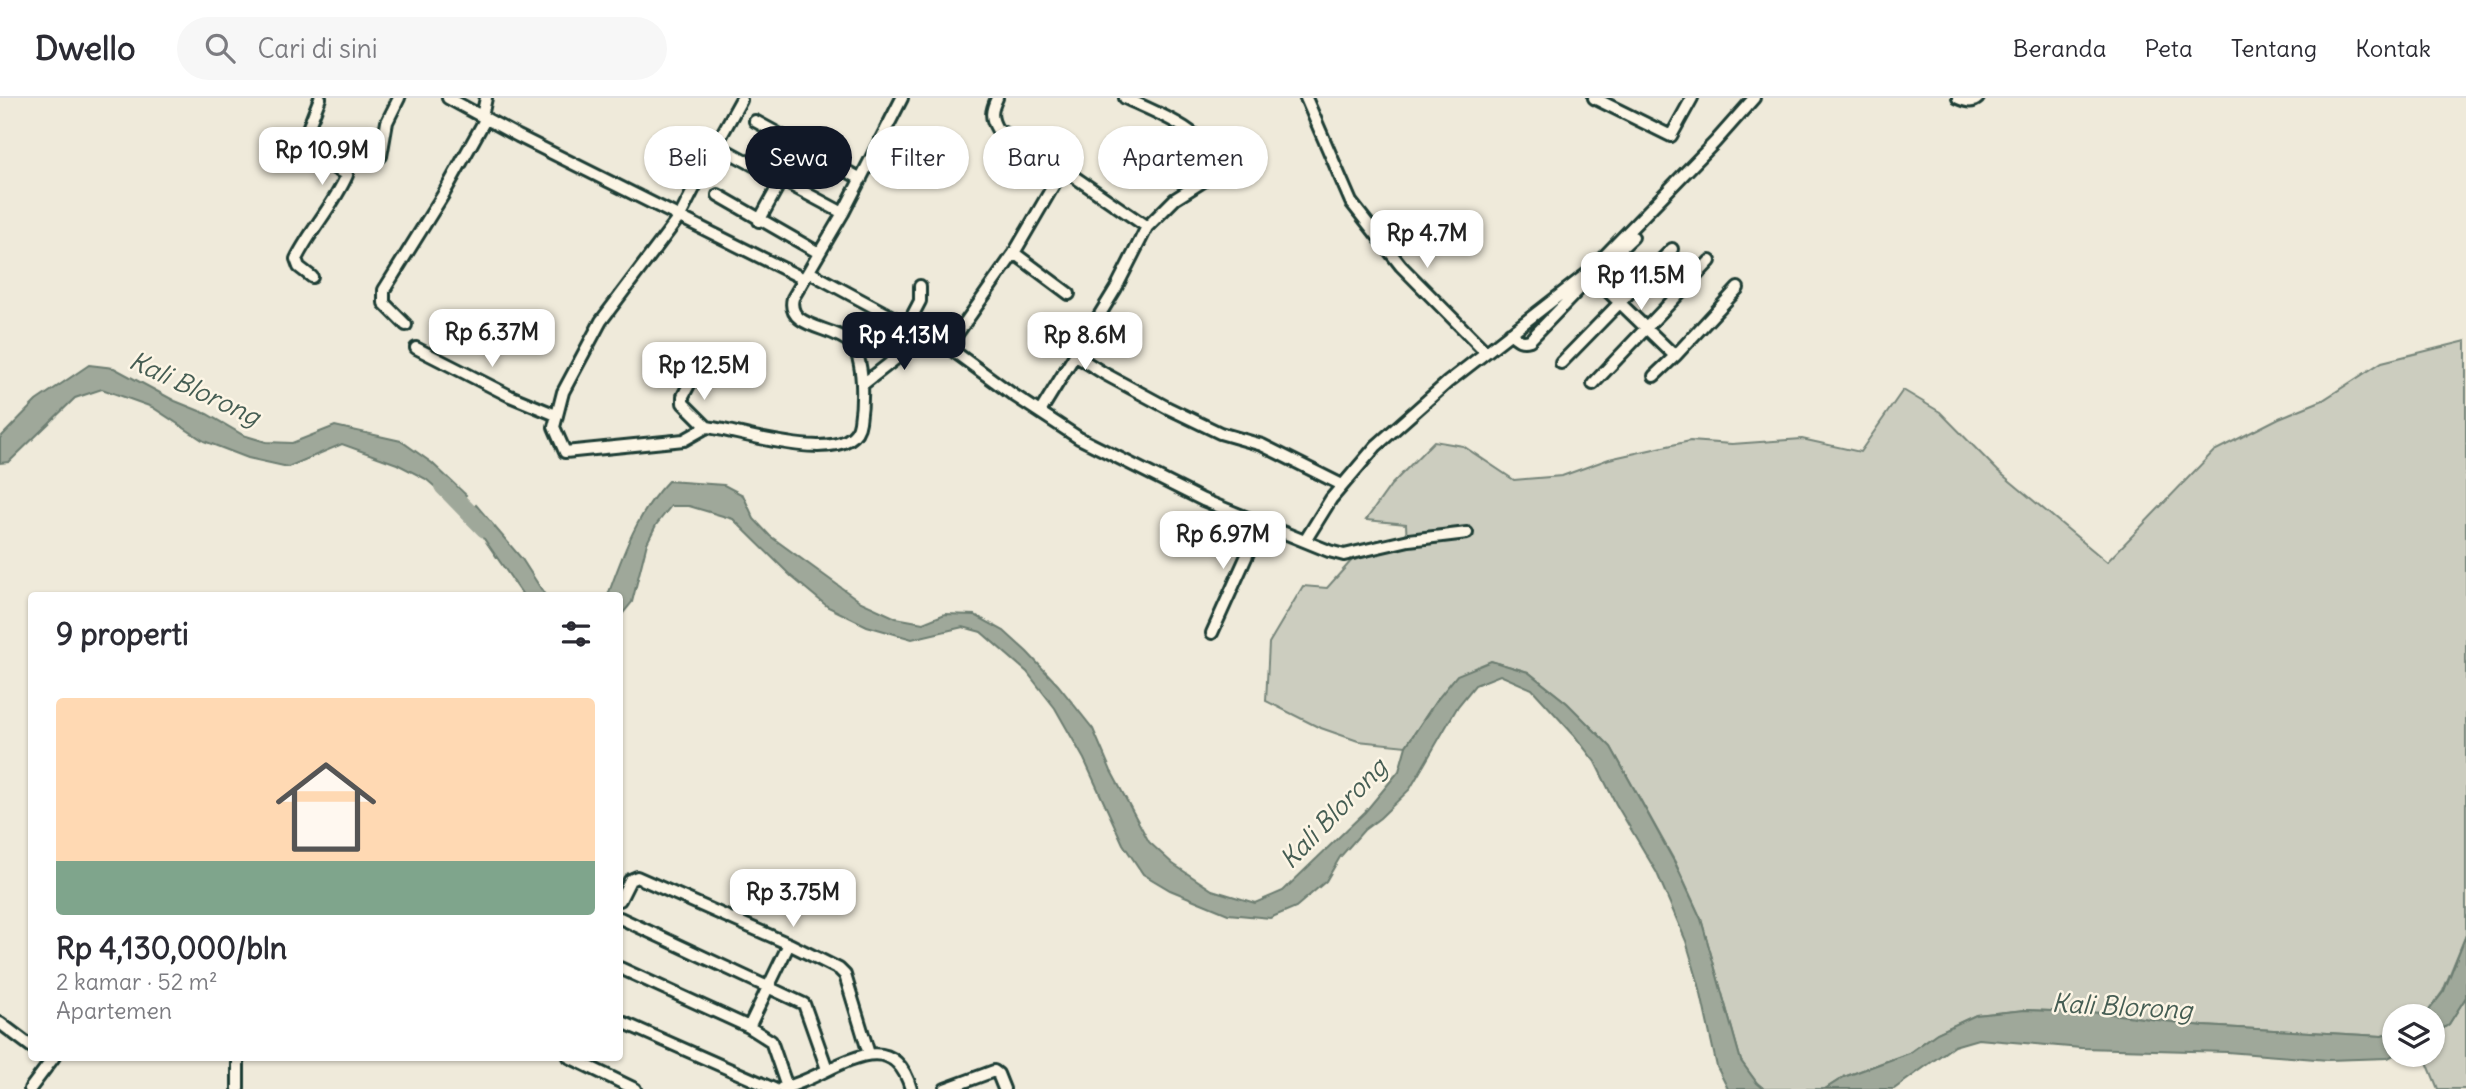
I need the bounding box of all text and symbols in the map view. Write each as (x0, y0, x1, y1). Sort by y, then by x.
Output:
search box (177, 17, 667, 80)
text: Dwello (35, 27, 135, 69)
icon: search (201, 29, 239, 67)
text: Cari di sini (257, 32, 378, 65)
text: Beranda (2013, 33, 2106, 63)
text: Peta (2144, 33, 2193, 63)
text: Tentang (2231, 33, 2317, 63)
text: Kontak (2355, 33, 2431, 63)
chip: Beli (644, 126, 731, 189)
chip: Sewa (745, 126, 852, 189)
chip: Filter (866, 126, 969, 189)
chip: Baru (983, 126, 1084, 189)
chip: Apartemen (1098, 126, 1268, 189)
pin: Rp 10.9M (250, 127, 394, 187)
text: Rp 10.9M (275, 135, 369, 164)
pin: Rp 4.7M (1362, 211, 1492, 270)
text: Rp 4.7M (1386, 218, 1468, 247)
pin: Rp 11.5M (1569, 252, 1713, 312)
text: Rp 11.5M (1597, 260, 1685, 289)
pin: Rp 6.37M (420, 310, 564, 369)
pin: Rp 4.13M (832, 313, 976, 372)
pin: Rp 8.6M (1020, 313, 1150, 372)
text: Rp 6.37M (445, 317, 539, 346)
text: Rp 4.13M (858, 320, 950, 349)
text: Rp 8.6M (1043, 320, 1127, 349)
pin: Rp 12.5M (632, 342, 776, 402)
water label: Kali Blorong (124, 343, 268, 434)
text: Rp 12.5M (658, 350, 750, 379)
pin: Rp 6.97M (1151, 512, 1295, 571)
text: Rp 6.97M (1176, 519, 1270, 548)
text: 9 properti (56, 615, 189, 653)
icon: filters (557, 615, 595, 653)
icon: home (263, 744, 389, 870)
water label: Kali Blorong (1272, 749, 1395, 875)
pin: Rp 3.75M (721, 870, 865, 929)
text: Rp 3.75M (746, 877, 840, 906)
text: Rp 4,130,000/bln (56, 929, 287, 967)
text: 2 kamar · 52 m² (56, 967, 218, 996)
water label: Kali Blorong (2051, 986, 2196, 1026)
text: Apartemen (56, 996, 172, 1025)
map controls (2382, 1004, 2445, 1067)
button: layers (2382, 1004, 2445, 1067)

